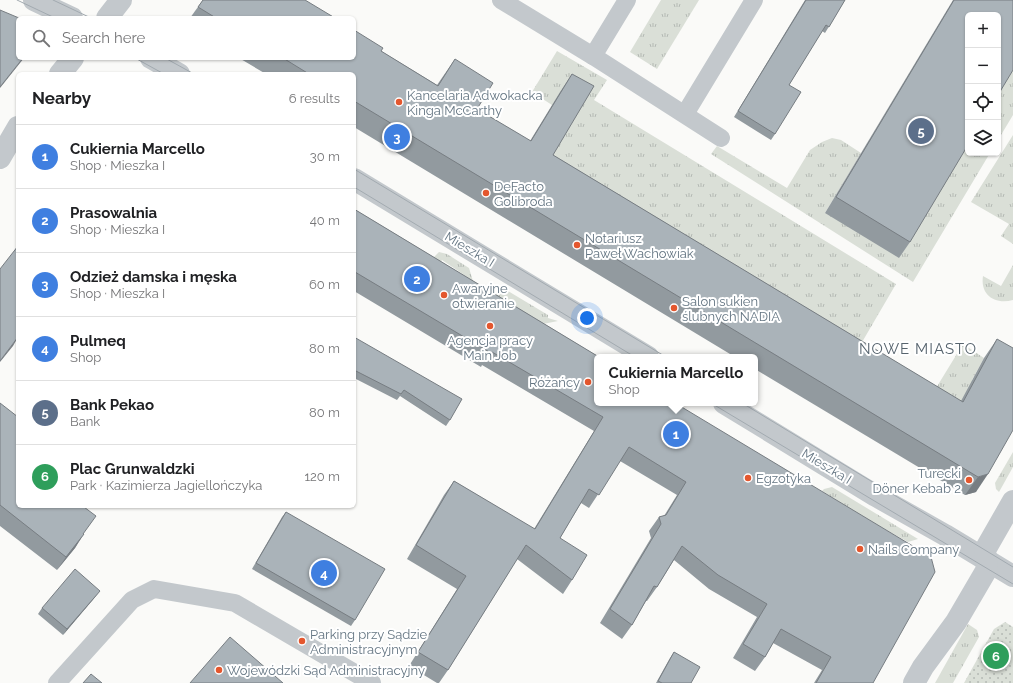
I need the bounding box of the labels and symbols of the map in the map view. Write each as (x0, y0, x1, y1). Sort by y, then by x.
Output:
place label: Kancelaria Adwokacka Kinga McCarthy (407, 88, 543, 118)
marker: Kancelaria Adwokacka Kinga McCarthy (394, 97, 404, 107)
pin: 5 (908, 116, 934, 146)
pin: 3 (384, 122, 410, 152)
place label: DeFacto Golibroda (494, 179, 553, 209)
marker: DeFacto Golibroda (481, 188, 491, 198)
street label: Mieszka I (442, 229, 497, 270)
place label: Notariusz Paweł Wachowiak (585, 231, 694, 261)
marker: Notariusz Paweł Wachowiak (572, 240, 582, 250)
pin: 2 (404, 264, 430, 294)
place label: Awaryjne otwieranie (452, 281, 515, 311)
marker: Awaryjne otwieranie (439, 290, 449, 300)
place label: Salon sukien ślubnych NADIA (682, 294, 780, 324)
marker: Salon sukien ślubnych NADIA (669, 303, 679, 313)
your location (577, 308, 597, 328)
marker: Agencja pracy Main Job (485, 321, 495, 331)
place label: Agencja pracy Main Job (447, 333, 533, 363)
district label: NOWE MIASTO (859, 340, 977, 358)
place label: Różańcy (529, 375, 580, 390)
marker: Różańcy (583, 377, 593, 387)
pin: 1 (663, 419, 689, 449)
street label: Mieszka I (799, 446, 854, 487)
place label: Turecki Döner Kebab 2 (872, 466, 961, 496)
place label: Egzotyka (756, 471, 811, 486)
marker: Egzotyka (743, 473, 753, 483)
marker: Turecki Döner Kebab 2 (964, 475, 974, 485)
place label: Nails Company (868, 542, 959, 557)
marker: Nails Company (855, 544, 865, 554)
pin: 4 (311, 558, 337, 588)
place label: Parking przy Sądzie Administracyjnym (310, 627, 428, 657)
marker: Parking przy Sądzie Administracyjnym (297, 636, 307, 646)
pin: 6 (983, 641, 1009, 671)
place label: Wojewódzki Sąd Administracyjny (227, 663, 425, 678)
marker: Wojewódzki Sąd Administracyjny (214, 665, 224, 675)

